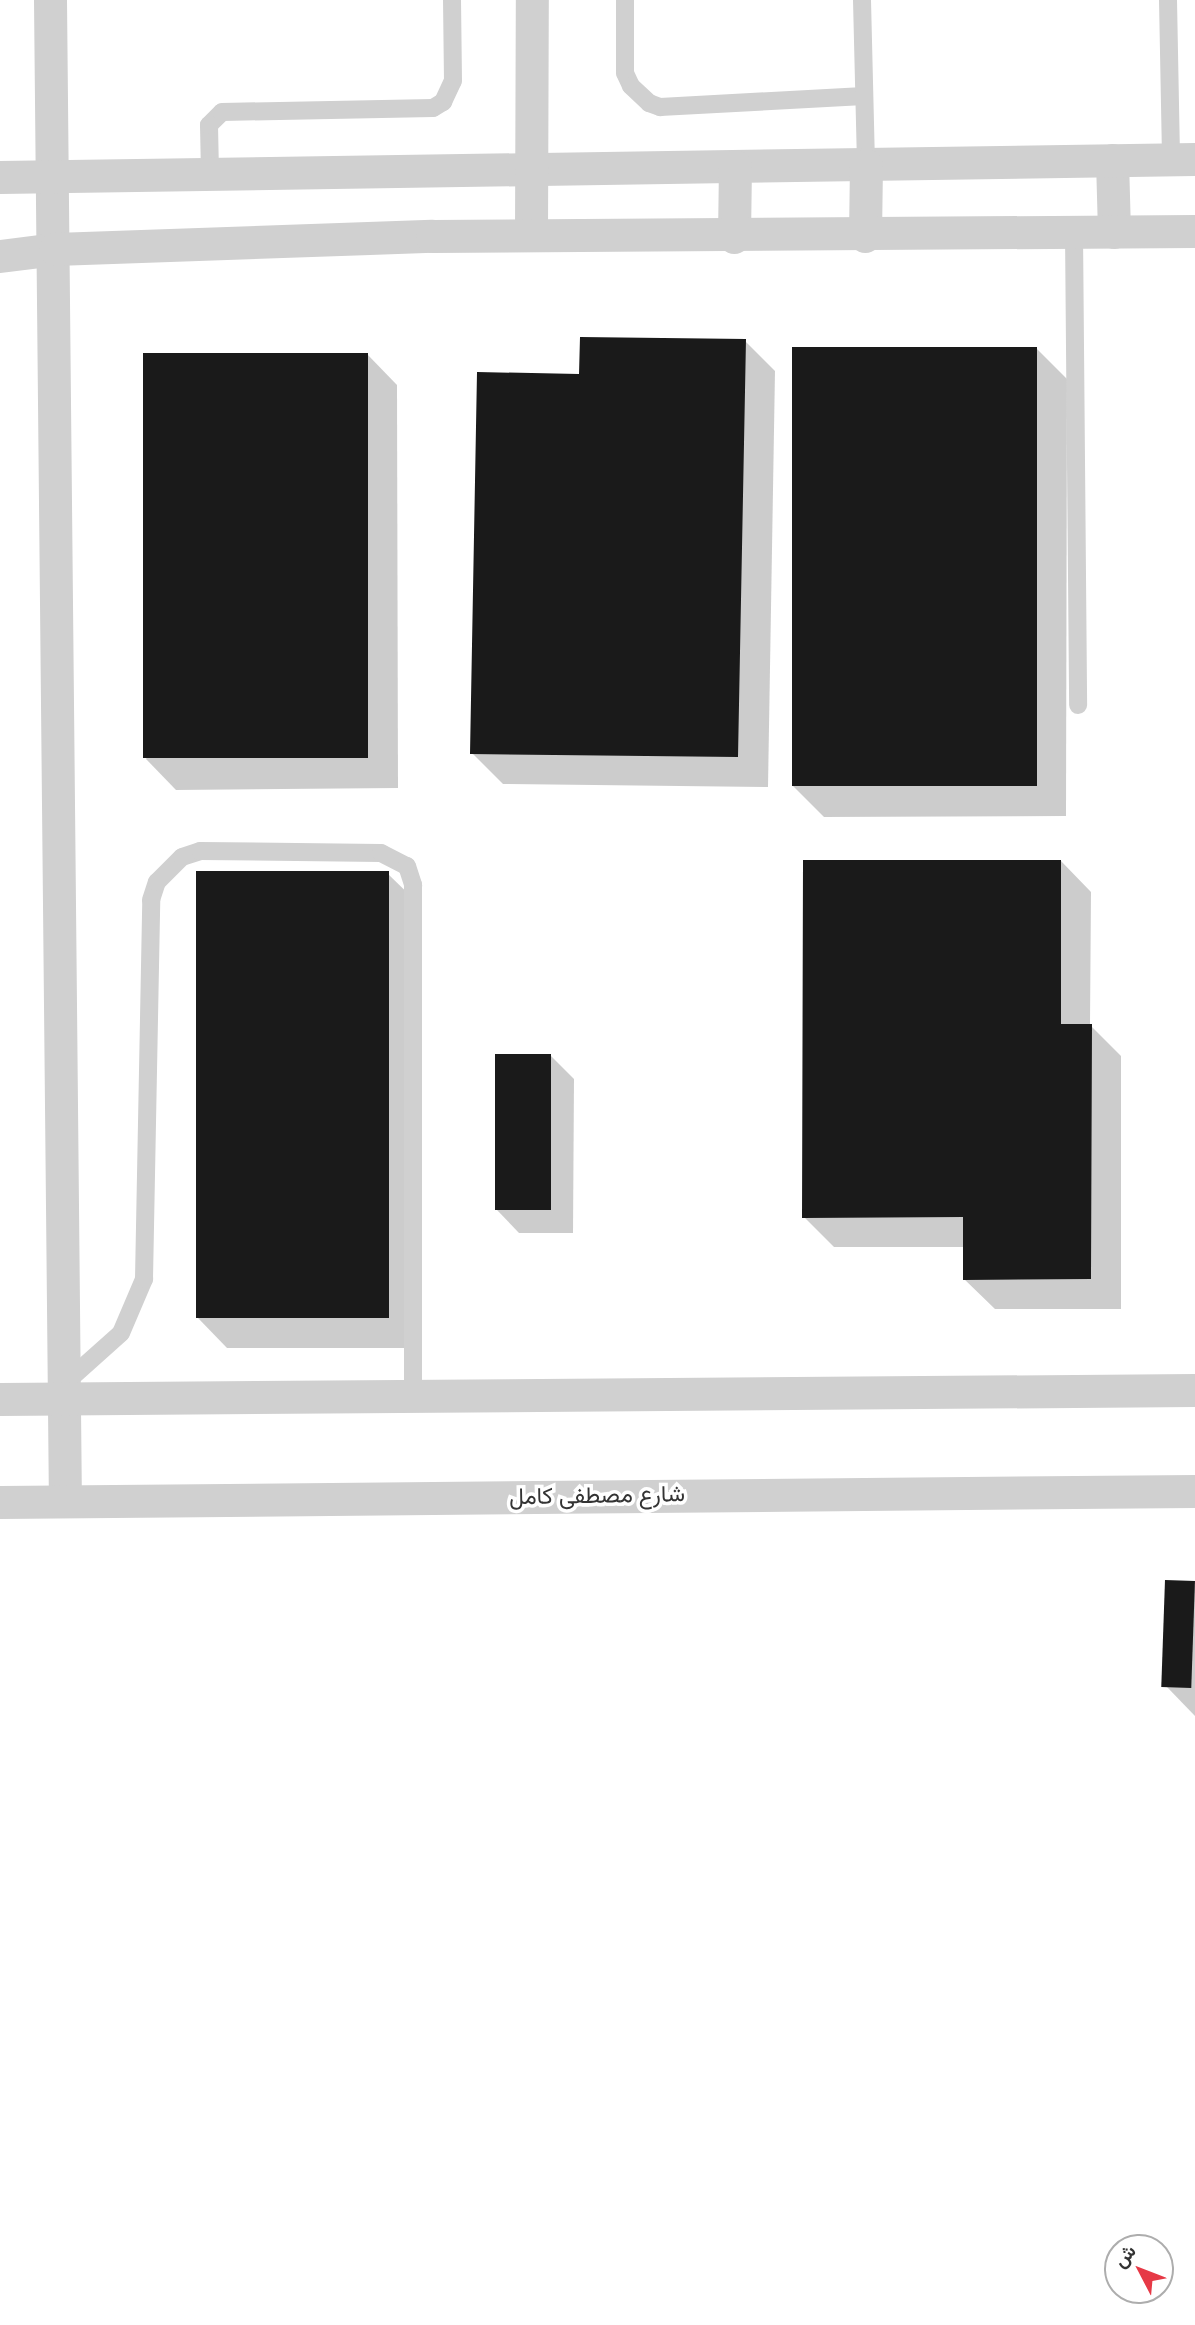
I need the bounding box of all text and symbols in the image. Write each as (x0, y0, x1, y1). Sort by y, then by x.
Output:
street label: شارع مصطفى كامل (509, 1481, 685, 1511)
north arrow (1104, 2234, 1174, 2304)
text: ش (1108, 2239, 1142, 2273)

